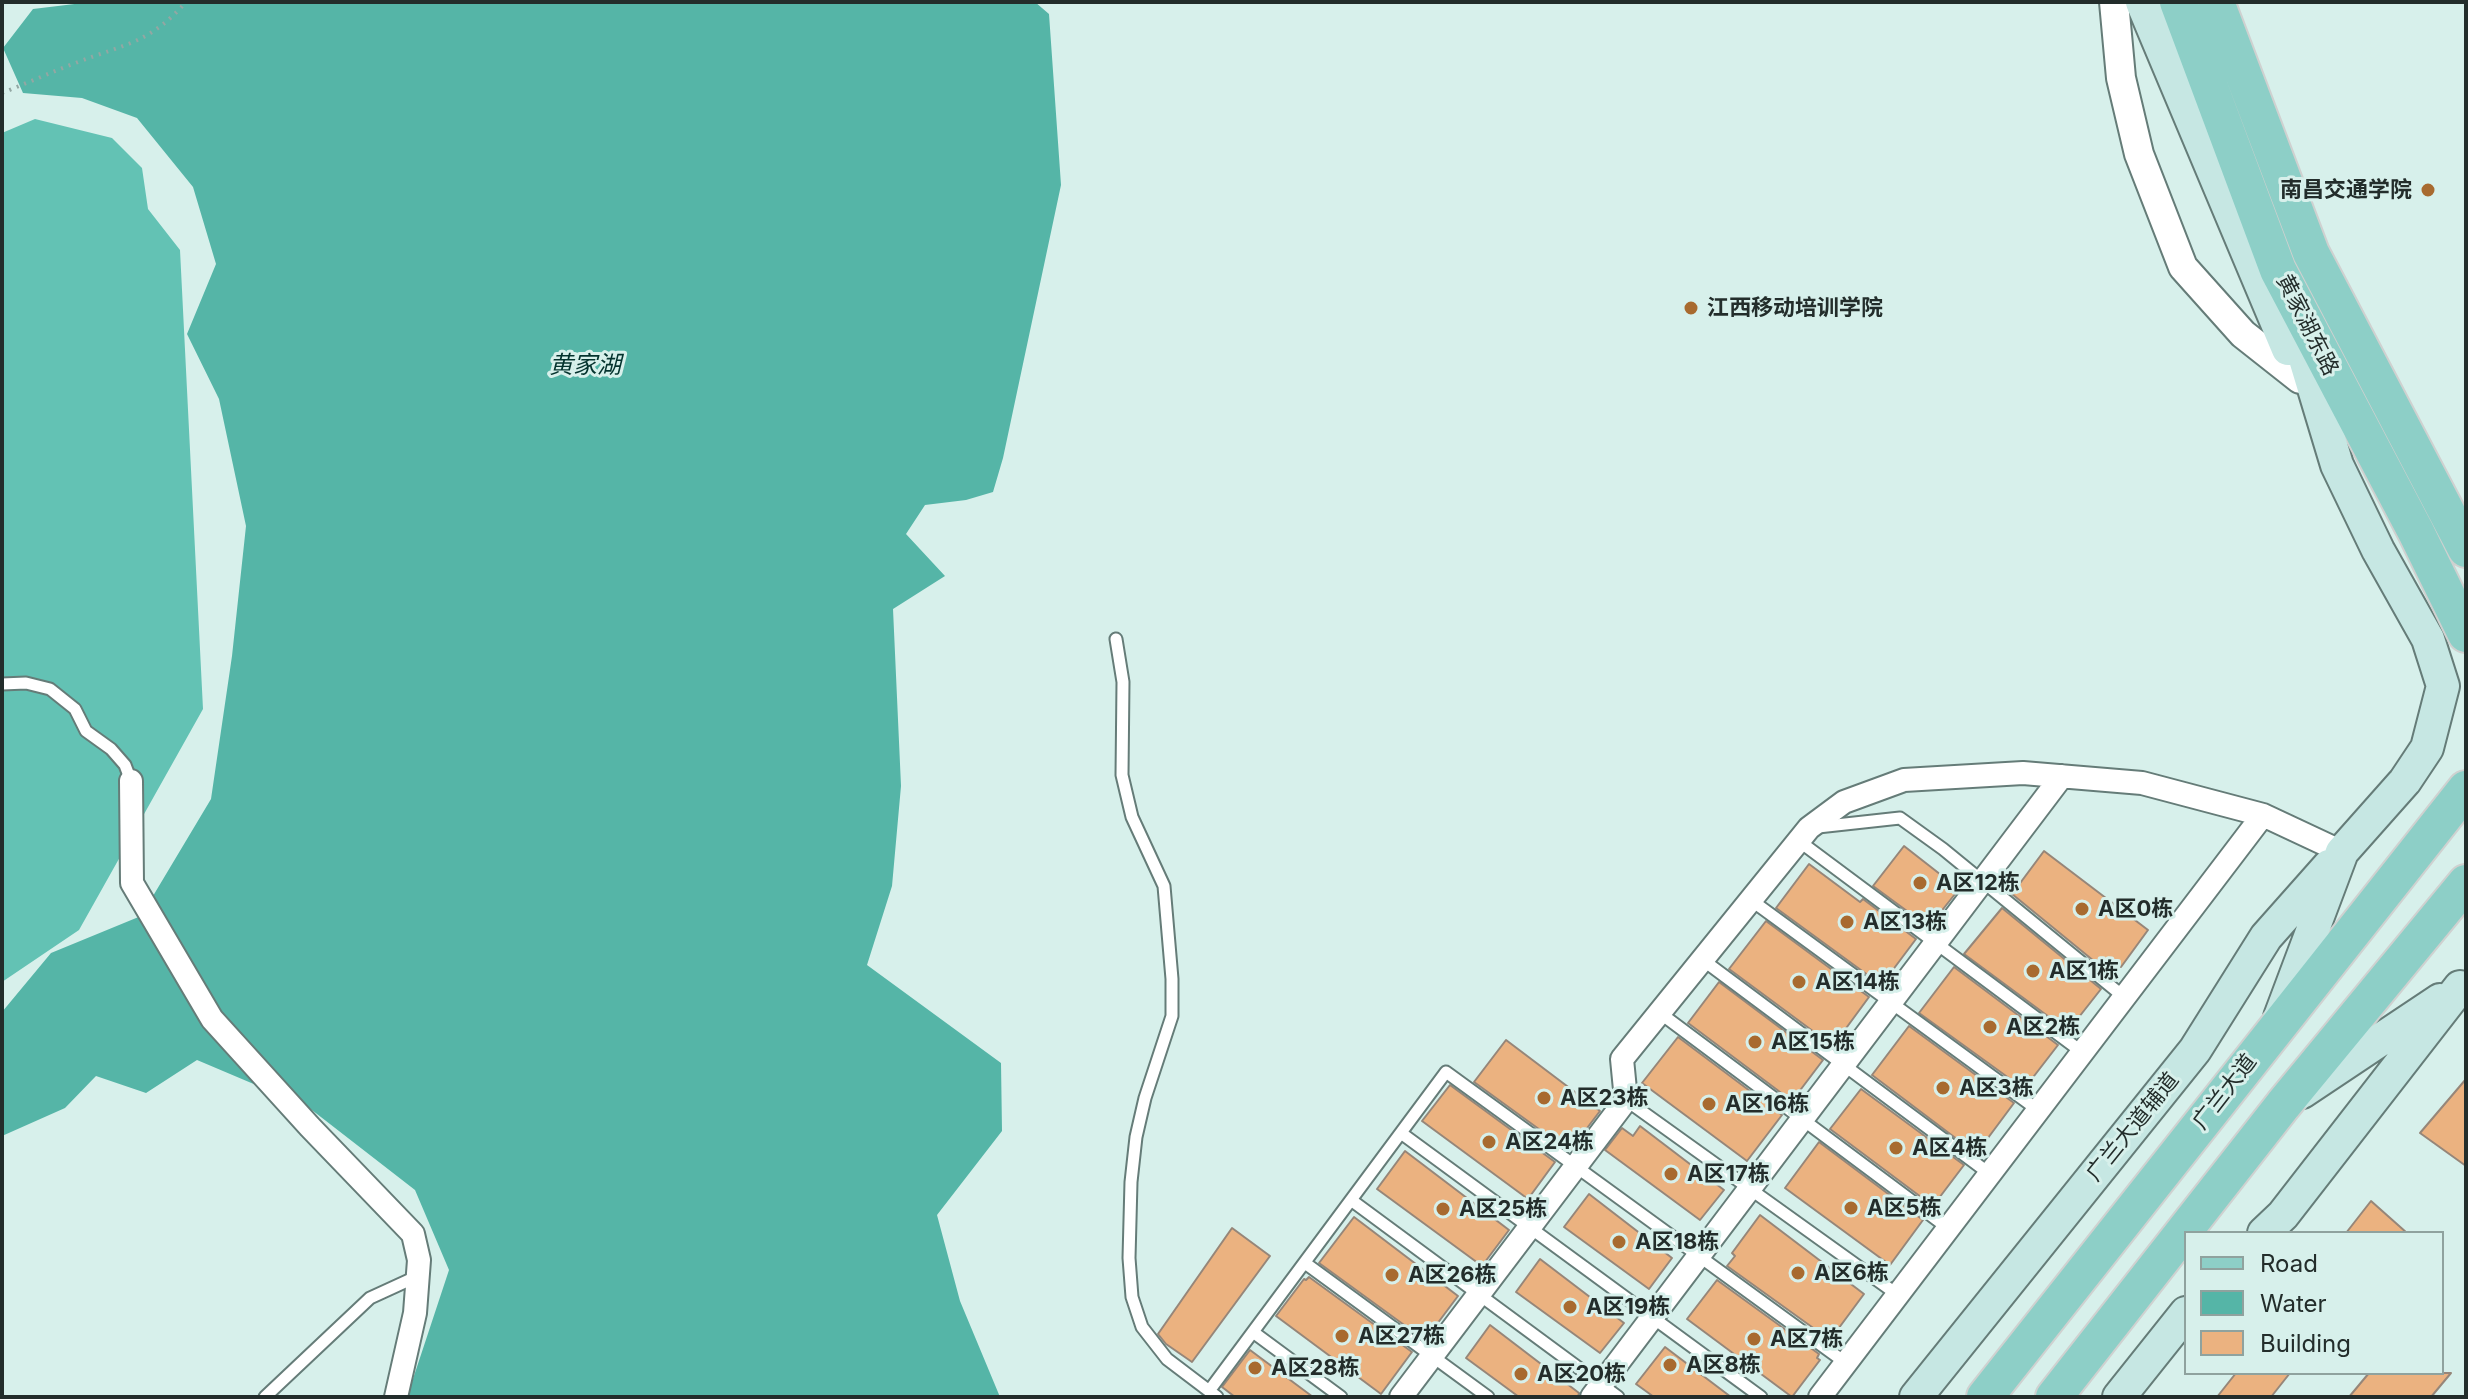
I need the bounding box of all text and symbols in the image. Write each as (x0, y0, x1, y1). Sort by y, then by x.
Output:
place label: 南昌交通学院 (2280, 177, 2412, 203)
marker: 南昌交通学院 (2419, 181, 2437, 199)
street label: 黄家湖东路 (2270, 270, 2344, 380)
place label: 江西移动培训学院 (1707, 295, 1883, 321)
marker: 江西移动培训学院 (1682, 299, 1700, 317)
water label: 黄家湖 (549, 352, 621, 380)
place label: A区12栋 (1936, 870, 2020, 896)
marker: A区12栋 (1911, 874, 1929, 892)
place label: A区0栋 (2098, 896, 2173, 922)
marker: A区0栋 (2073, 900, 2091, 918)
place label: A区13栋 (1863, 909, 1947, 935)
marker: A区13栋 (1838, 913, 1856, 931)
place label: A区1栋 (2049, 958, 2119, 984)
marker: A区1栋 (2024, 962, 2042, 980)
place label: A区14栋 (1815, 969, 1900, 995)
marker: A区14栋 (1790, 973, 1808, 991)
place label: A区2栋 (2006, 1014, 2080, 1040)
marker: A区2栋 (1981, 1018, 1999, 1036)
place label: A区15栋 (1771, 1029, 1855, 1055)
marker: A区15栋 (1746, 1033, 1764, 1051)
street label: 广兰大道 (2188, 1049, 2262, 1135)
street label: 广兰大道辅道 (2081, 1067, 2185, 1187)
place label: A区3栋 (1959, 1075, 2034, 1101)
marker: A区3栋 (1934, 1079, 1952, 1097)
place label: A区23栋 (1560, 1085, 1648, 1111)
marker: A区23栋 (1535, 1089, 1553, 1107)
place label: A区16栋 (1725, 1091, 1809, 1117)
marker: A区16栋 (1700, 1095, 1718, 1113)
place label: A区24栋 (1505, 1129, 1594, 1155)
marker: A区24栋 (1480, 1133, 1498, 1151)
place label: A区4栋 (1912, 1135, 1987, 1161)
marker: A区4栋 (1887, 1139, 1905, 1157)
place label: A区17栋 (1687, 1161, 1770, 1187)
marker: A区17栋 (1662, 1165, 1680, 1183)
place label: A区5栋 (1867, 1195, 1941, 1221)
place label: A区25栋 (1459, 1196, 1547, 1222)
marker: A区5栋 (1842, 1199, 1860, 1217)
marker: A区25栋 (1434, 1200, 1452, 1218)
place label: A区18栋 (1635, 1229, 1719, 1255)
legend (2184, 1231, 2444, 1375)
marker: A区18栋 (1610, 1233, 1628, 1251)
text: Road (2260, 1249, 2318, 1278)
place label: A区6栋 (1814, 1260, 1889, 1286)
place label: A区26栋 (1408, 1262, 1497, 1288)
marker: A区6栋 (1789, 1264, 1807, 1282)
marker: A区26栋 (1383, 1266, 1401, 1284)
text: Water (2260, 1289, 2327, 1318)
place label: A区19栋 (1586, 1294, 1670, 1320)
marker: A区19栋 (1561, 1298, 1579, 1316)
place label: A区27栋 (1358, 1323, 1445, 1349)
place label: A区7栋 (1770, 1326, 1843, 1352)
marker: A区27栋 (1333, 1327, 1351, 1345)
text: Building (2260, 1329, 2351, 1358)
marker: A区7栋 (1745, 1330, 1763, 1348)
place label: A区8栋 (1686, 1352, 1761, 1378)
place label: A区28栋 (1271, 1355, 1360, 1381)
marker: A区8栋 (1661, 1356, 1679, 1374)
marker: A区28栋 (1246, 1359, 1264, 1377)
place label: A区20栋 (1537, 1361, 1626, 1387)
marker: A区20栋 (1512, 1365, 1530, 1383)

